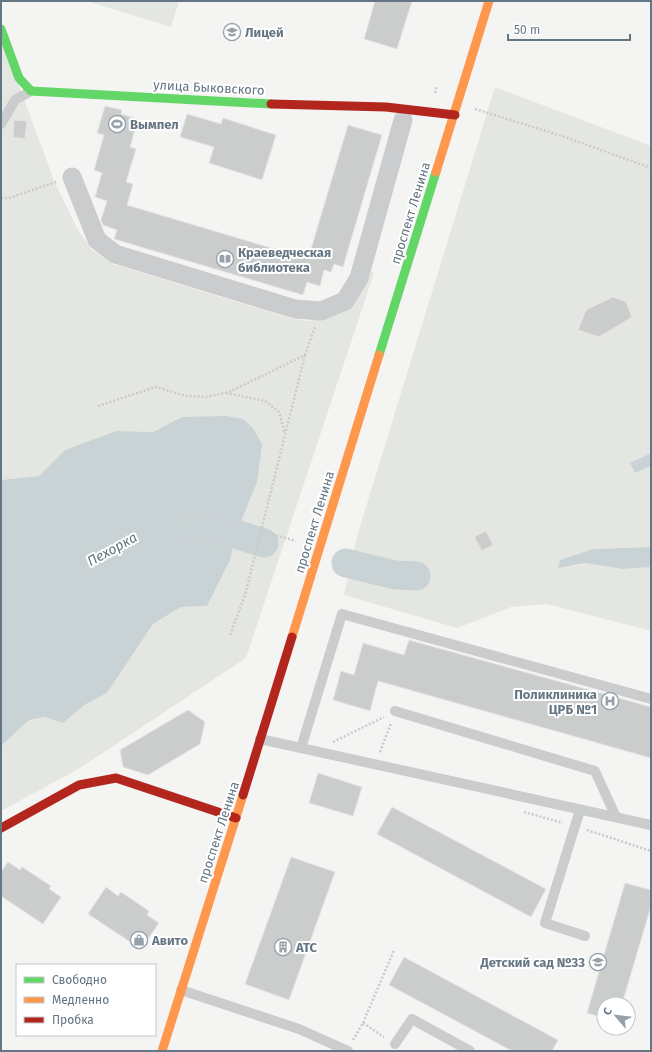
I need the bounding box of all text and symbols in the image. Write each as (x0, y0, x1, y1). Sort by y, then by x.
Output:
scale bar (508, 16, 630, 42)
school or university icon: Лицей (222, 22, 242, 42)
text: 50 m (514, 23, 540, 37)
place label: Лицей (245, 25, 284, 40)
street label: улица Быковского (153, 77, 265, 98)
sports icon: Вымпел (107, 114, 127, 134)
place label: Вымпел (130, 117, 179, 132)
street label: проспект Ленина (388, 160, 433, 266)
place label: Краеведческая библиотека (238, 245, 331, 275)
library icon: Краеведческая библиотека (215, 249, 235, 269)
street label: проспект Ленина (292, 469, 337, 575)
water label: Пехорка (84, 529, 140, 570)
place label: Поликлиника ЦРБ №1 (514, 687, 597, 717)
hospital icon: Поликлиника ЦРБ №1 (600, 691, 620, 711)
street label: проспект Ленина (195, 779, 242, 885)
shop icon: Авито (129, 930, 149, 950)
place label: Авито (151, 933, 188, 948)
building icon: АТС (273, 937, 293, 957)
place label: АТС (295, 940, 318, 955)
school or university icon: Детский сад №33 (588, 952, 608, 972)
place label: Детский сад №33 (480, 955, 585, 970)
legend (16, 964, 156, 1036)
text: Свободно (52, 973, 107, 987)
text: Медленно (52, 993, 109, 1007)
north arrow (596, 996, 636, 1036)
text: С (600, 1005, 615, 1017)
text: Пробка (52, 1013, 94, 1027)

